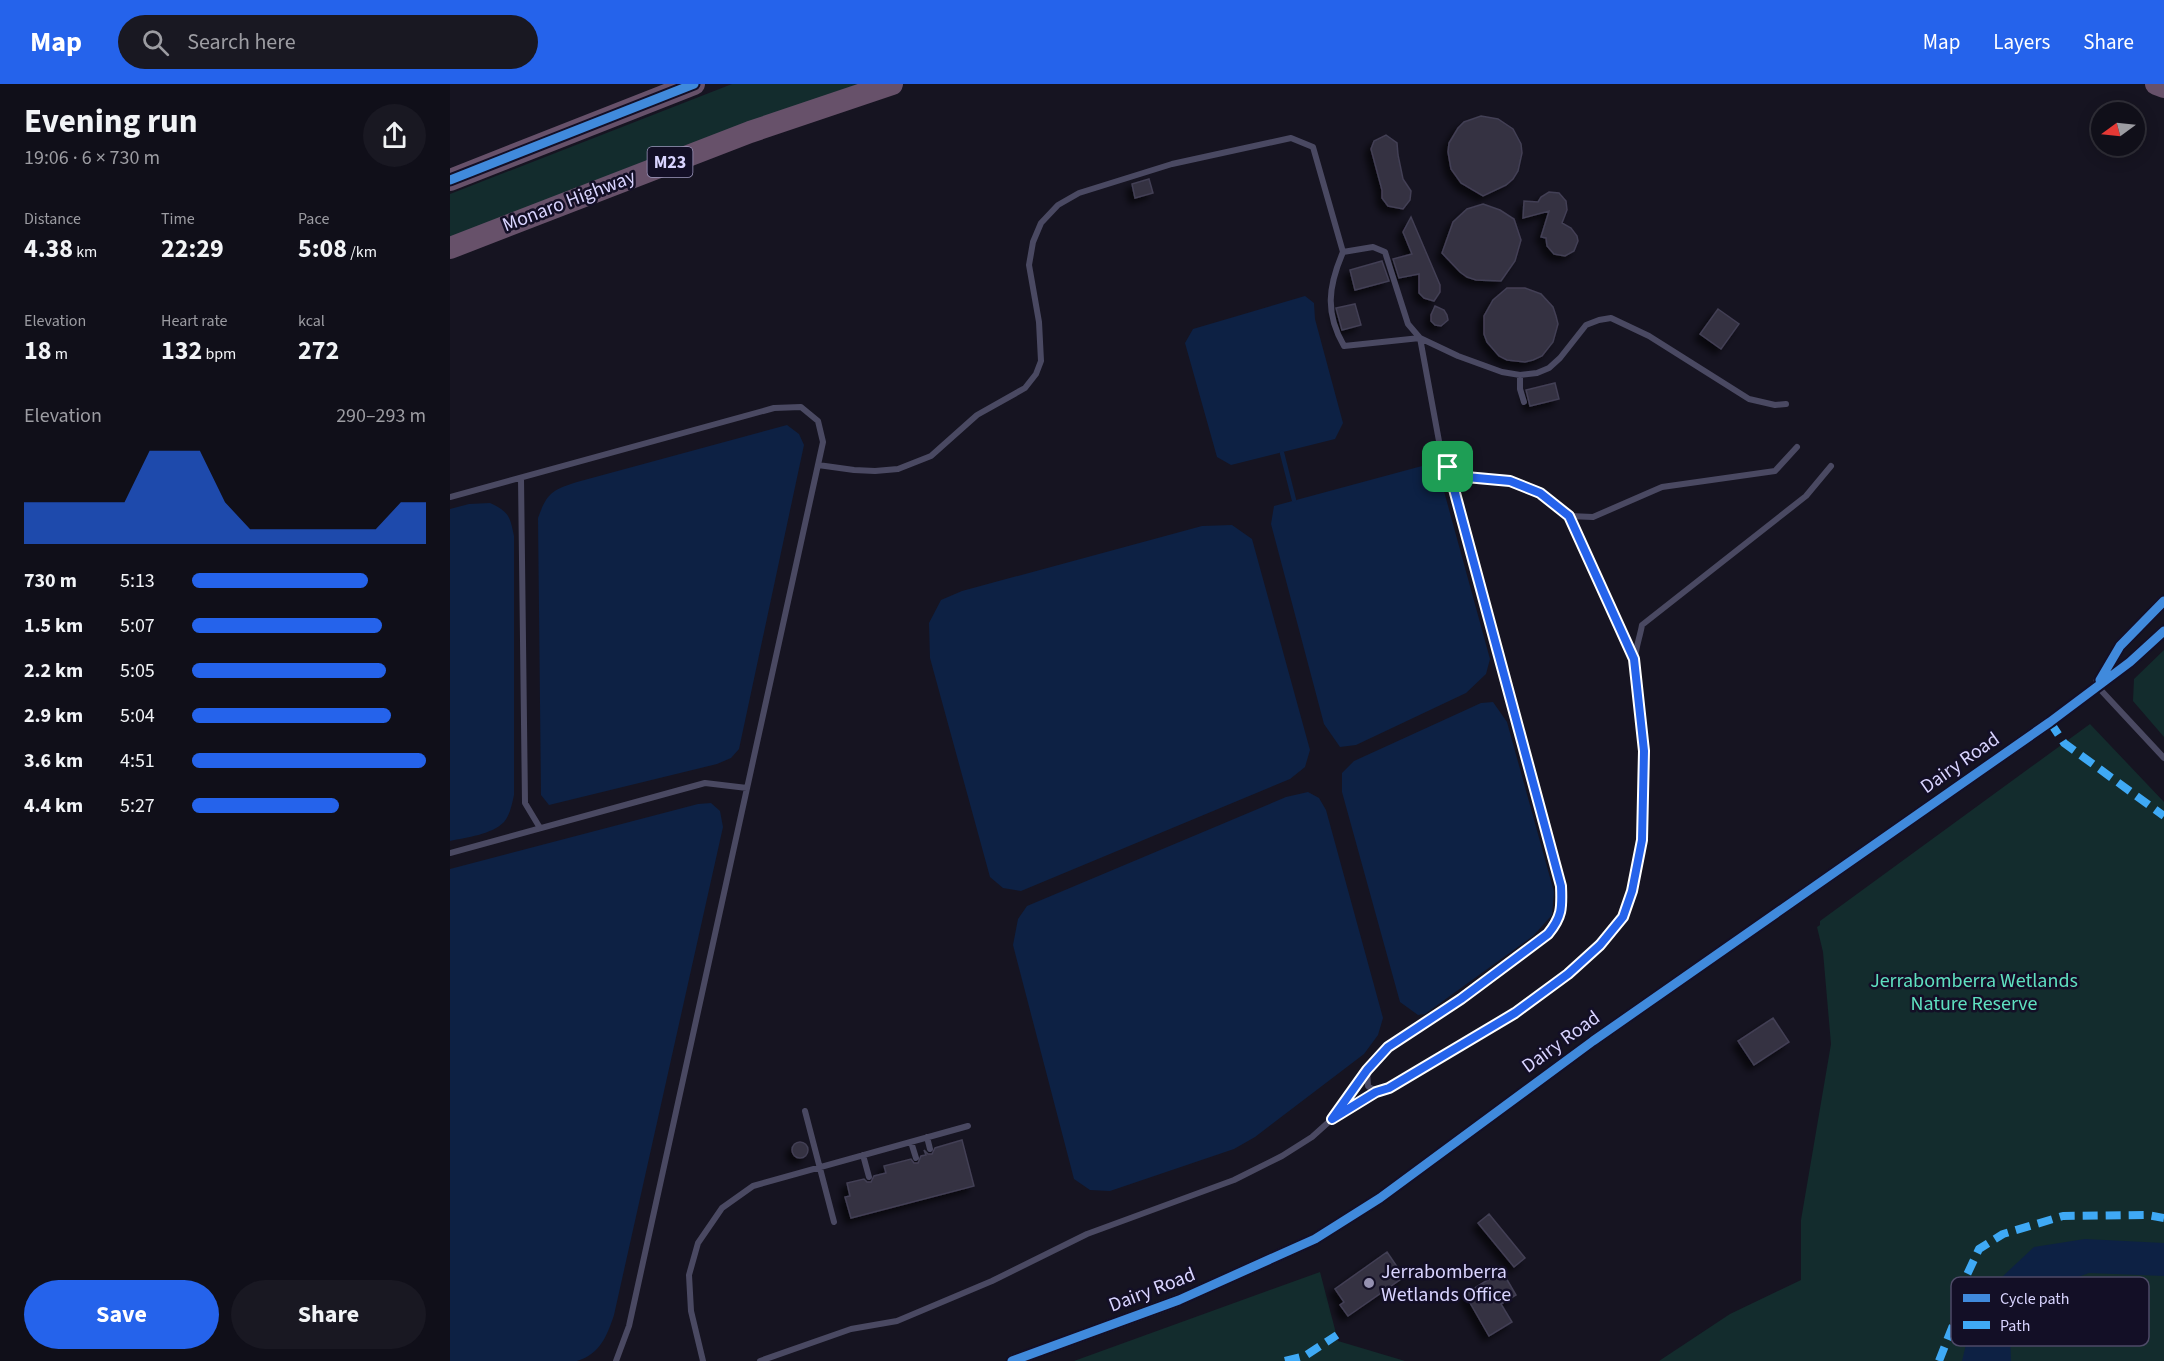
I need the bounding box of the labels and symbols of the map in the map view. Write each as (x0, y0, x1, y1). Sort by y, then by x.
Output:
north arrow (2091, 102, 2145, 156)
road number: M23 (648, 147, 692, 177)
street label: Monaro Highway (498, 163, 640, 239)
pin (1422, 441, 1473, 492)
street label: Dairy Road (1915, 725, 2005, 801)
park label: Jerrabomberra Wetlands Nature Reserve (1870, 967, 2078, 1018)
street label: Dairy Road (1516, 1004, 1606, 1080)
place label: Jerrabomberra Wetlands Office (1381, 1258, 1511, 1309)
street label: Dairy Road (1104, 1261, 1200, 1319)
marker: Jerrabomberra Wetlands Office (1362, 1276, 1376, 1290)
legend (1951, 1277, 2149, 1346)
text: Cycle path (2000, 1288, 2069, 1310)
text: Path (2000, 1315, 2030, 1337)

